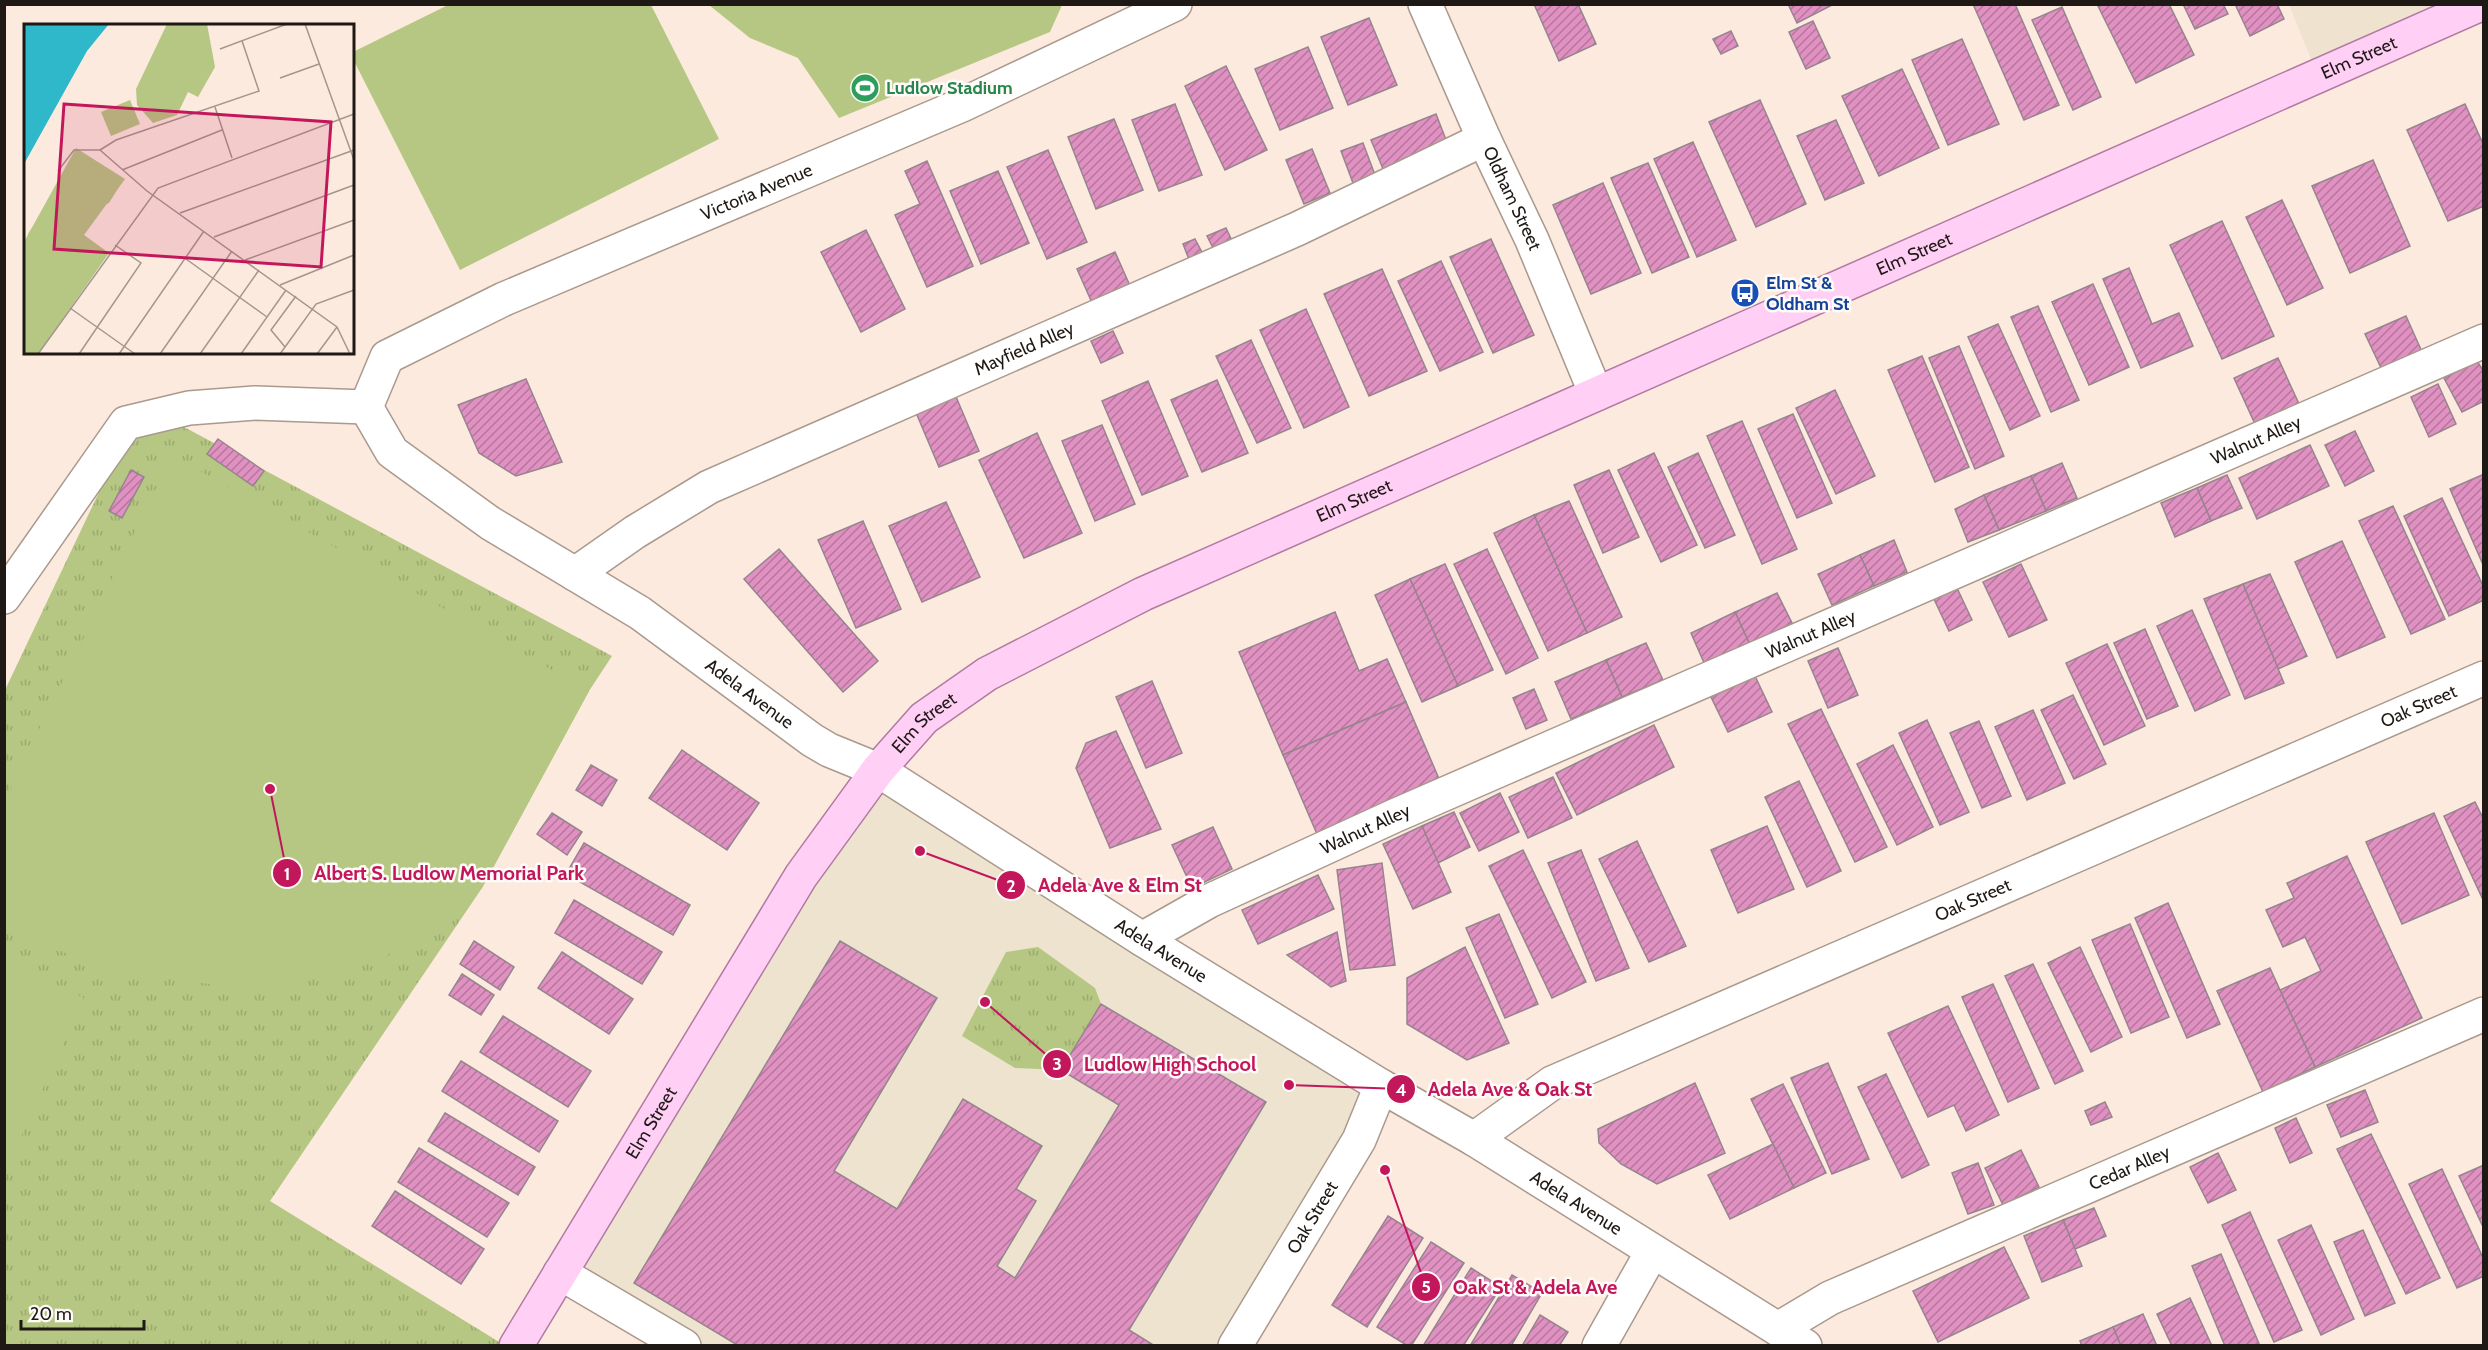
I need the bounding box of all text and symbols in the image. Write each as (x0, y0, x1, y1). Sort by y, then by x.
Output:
inset map (24, 24, 354, 354)
street label: Elm Street (2318, 32, 2400, 84)
sports icon: Ludlow Stadium (849, 72, 881, 104)
place label: Ludlow Stadium (886, 77, 1013, 99)
street label: Oldham Street (1478, 143, 1546, 254)
street label: Victoria Avenue (697, 159, 816, 225)
street label: Elm Street (1873, 228, 1955, 280)
place label: Elm St & Oldham St (1766, 272, 1849, 315)
bus stop icon: Elm St & Oldham St (1729, 277, 1761, 309)
street label: Mayfield Alley (971, 317, 1077, 380)
street label: Walnut Alley (2207, 411, 2305, 470)
street label: Elm Street (1313, 475, 1395, 527)
street label: Walnut Alley (1762, 605, 1859, 664)
street label: Adela Avenue (701, 654, 798, 734)
street label: Oak Street (2377, 680, 2460, 733)
street label: Elm Street (887, 688, 961, 758)
street label: Walnut Alley (1317, 799, 1414, 859)
callout: Albert S. Ludlow Memorial Park (272, 854, 596, 892)
text: Albert S. Ludlow Memorial Park (314, 861, 584, 885)
text: 1 (284, 863, 290, 885)
callout: Adela Ave & Elm St (996, 866, 1214, 904)
text: Adela Ave & Elm St (1038, 873, 1202, 897)
street label: Oak Street (1932, 874, 2014, 926)
text: 2 (1006, 875, 1016, 897)
street label: Adela Avenue (1111, 914, 1211, 987)
callout: Ludlow High School (1042, 1045, 1268, 1083)
text: Ludlow High School (1084, 1052, 1256, 1076)
text: 3 (1052, 1053, 1062, 1075)
callout: Adela Ave & Oak St (1386, 1070, 1605, 1108)
text: Adela Ave & Oak St (1428, 1077, 1592, 1101)
text: 4 (1395, 1079, 1407, 1101)
street label: Elm Street (621, 1083, 682, 1163)
street label: Cedar Alley (2086, 1141, 2173, 1195)
street label: Adela Avenue (1526, 1166, 1626, 1240)
street label: Oak Street (1282, 1177, 1343, 1258)
callout: Oak St & Adela Ave (1411, 1268, 1629, 1306)
text: Oak St & Adela Ave (1453, 1275, 1617, 1299)
text: 5 (1421, 1276, 1431, 1298)
scale bar (21, 1293, 144, 1331)
text: 20 m (30, 1303, 72, 1325)

